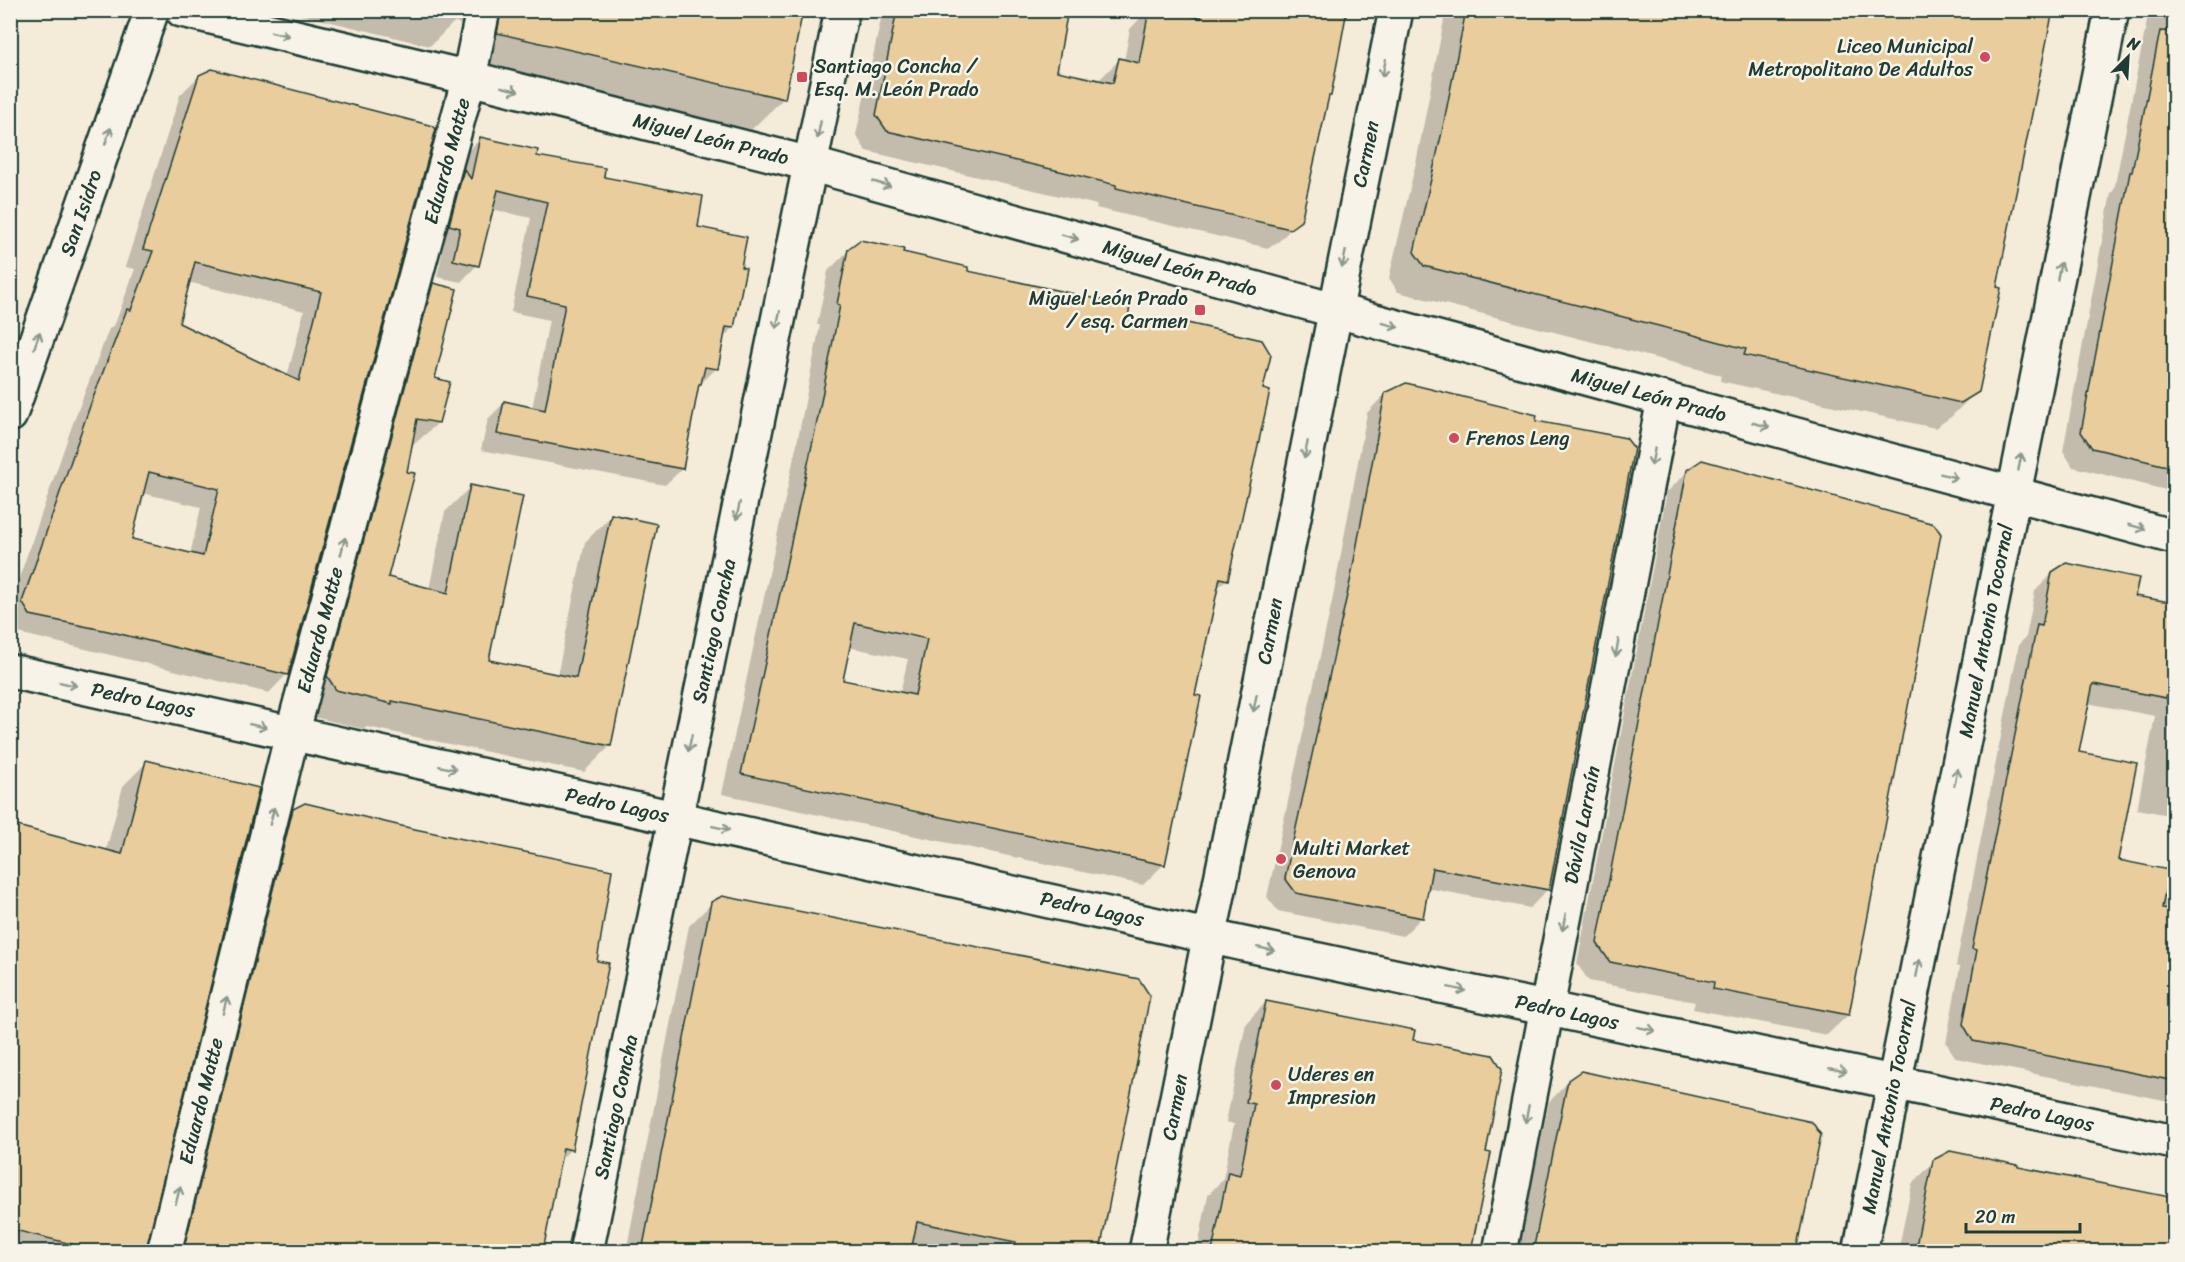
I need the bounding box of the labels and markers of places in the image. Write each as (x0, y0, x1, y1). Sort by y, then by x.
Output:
place label: Liceo Municipal Metropolitano De Adultos (1748, 29, 1974, 87)
place label: Santiago Concha / Esq. M. León Prado (814, 49, 979, 107)
marker: Liceo Municipal Metropolitano De Adultos (1978, 50, 1992, 64)
marker: Santiago Concha / Esq. M. León Prado (795, 70, 809, 84)
place label: Miguel León Prado / esq. Carmen (1029, 281, 1188, 339)
marker: Miguel León Prado / esq. Carmen (1193, 303, 1207, 317)
place label: Frenos Leng (1466, 421, 1569, 456)
marker: Frenos Leng (1447, 431, 1461, 445)
place label: Multi Market Genova (1293, 831, 1410, 889)
marker: Multi Market Genova (1274, 852, 1288, 866)
place label: Uderes en Impresion (1287, 1057, 1376, 1115)
marker: Uderes en Impresion (1269, 1078, 1283, 1092)

